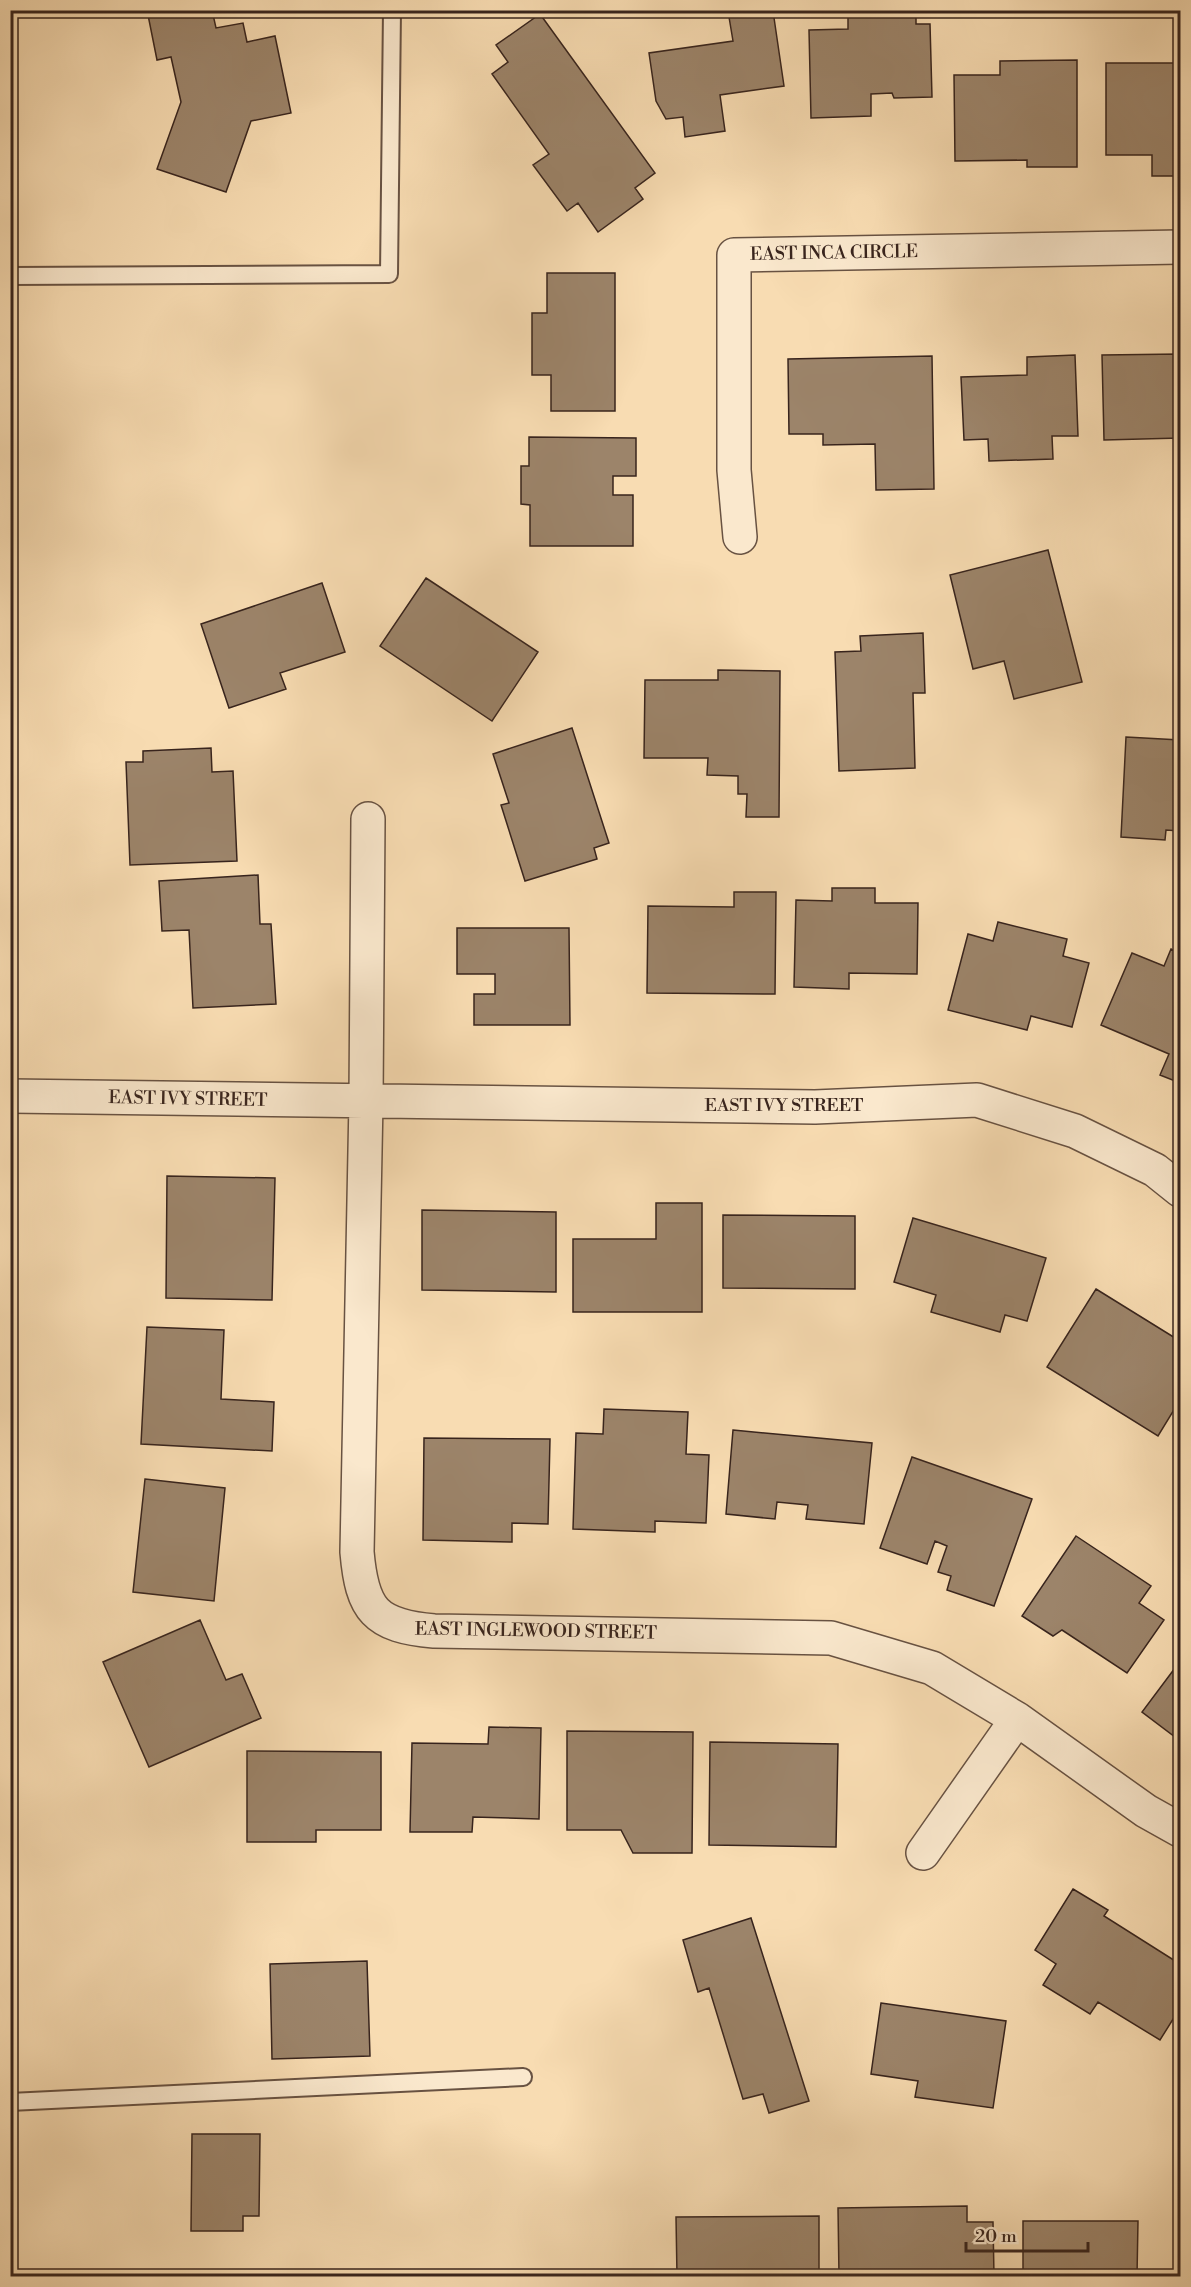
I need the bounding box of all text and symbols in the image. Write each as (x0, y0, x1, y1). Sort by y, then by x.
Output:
street label: EAST INCA CIRCLE (750, 240, 918, 266)
street label: EAST IVY STREET (108, 1086, 268, 1112)
street label: EAST IVY STREET (704, 1094, 864, 1117)
street label: EAST INGLEWOOD STREET (415, 1617, 658, 1645)
scale bar (966, 2215, 1088, 2253)
text: 20 m (975, 2225, 1017, 2248)

